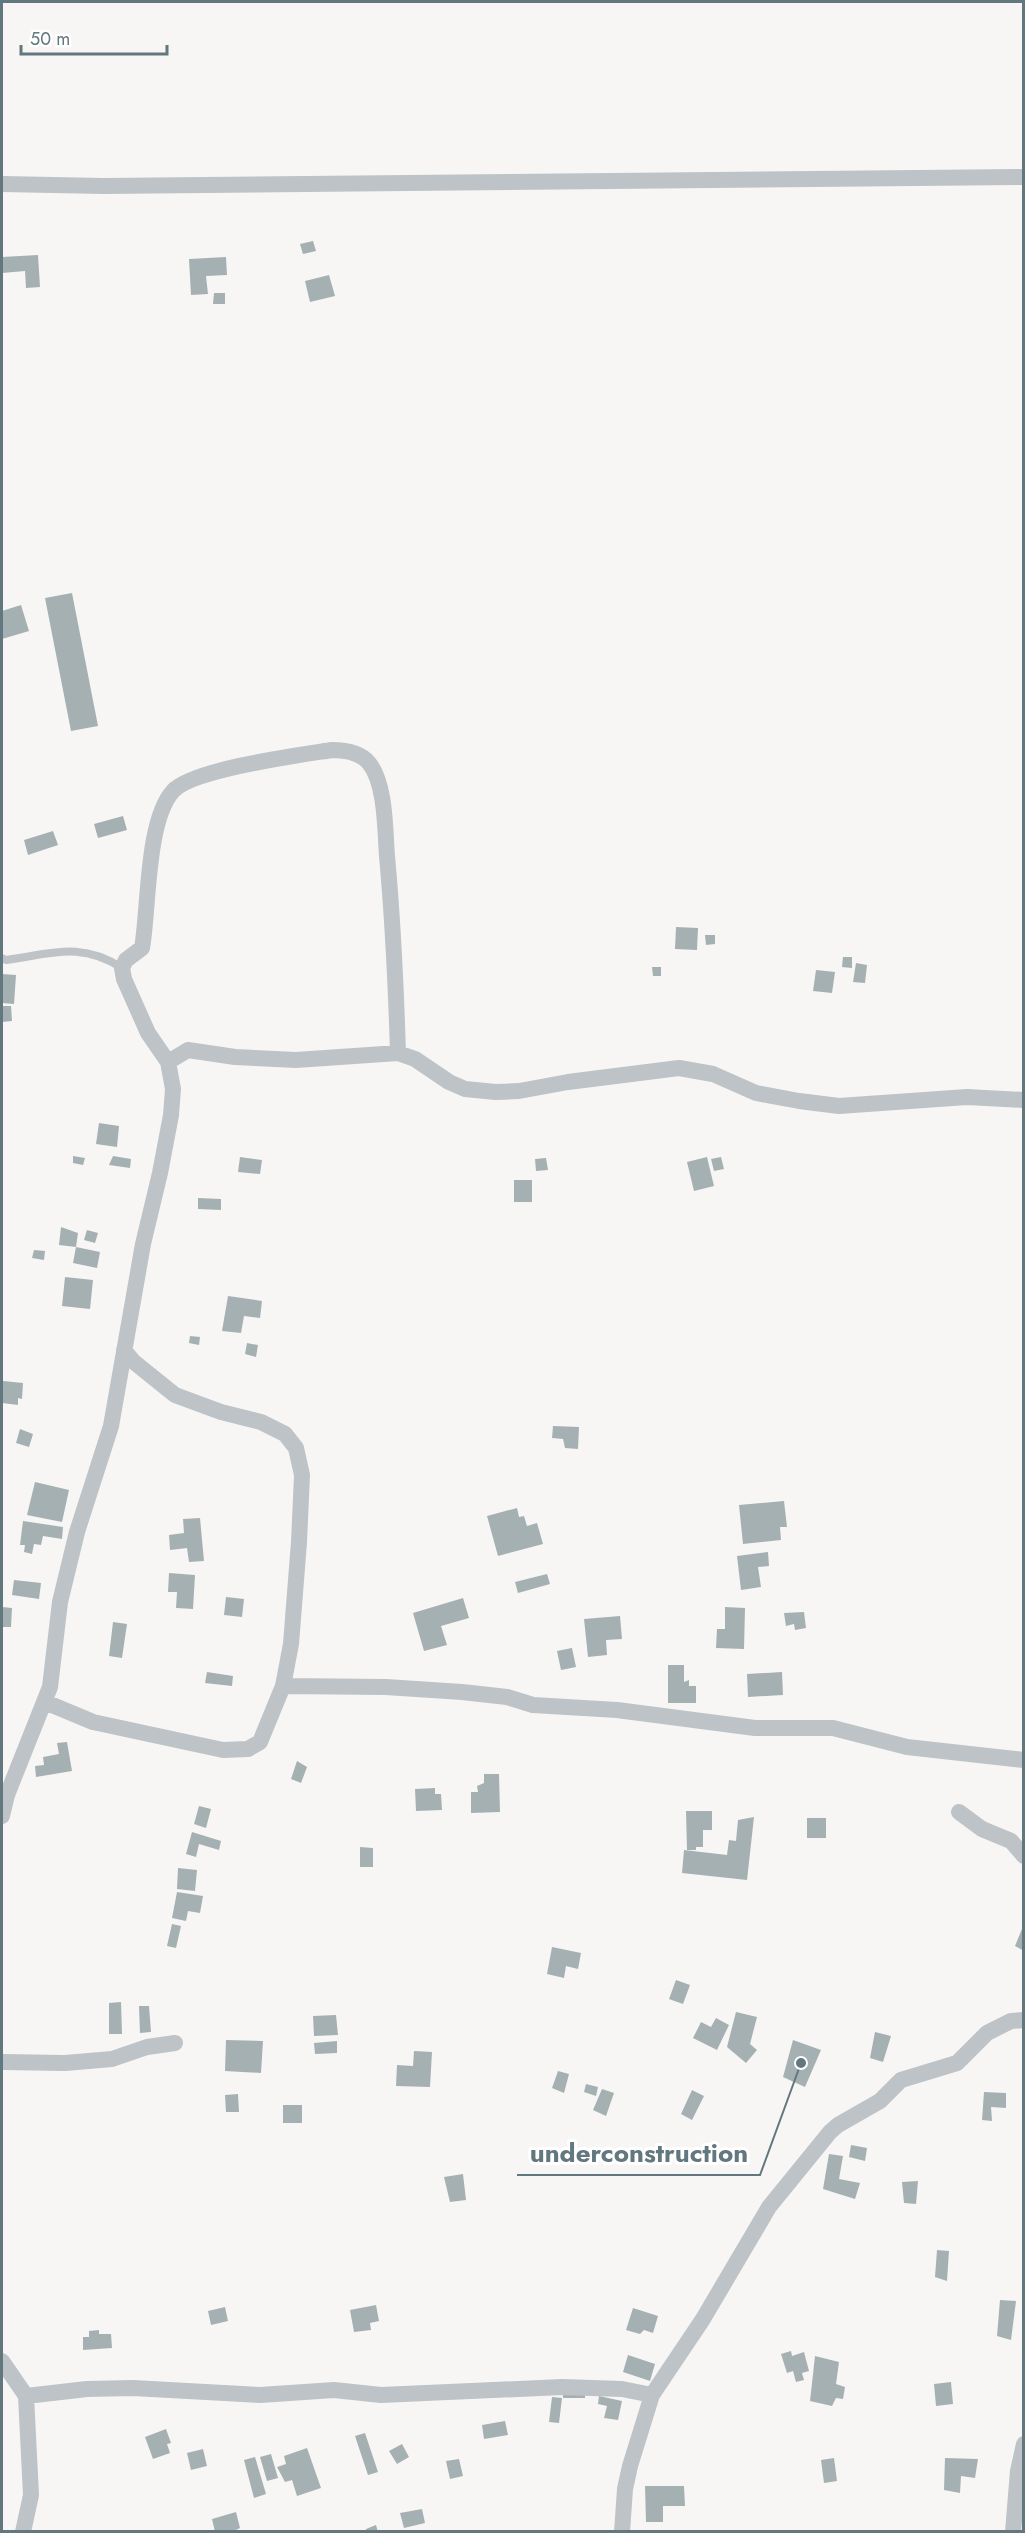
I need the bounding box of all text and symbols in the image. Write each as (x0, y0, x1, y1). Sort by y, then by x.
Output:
scale bar (21, 18, 166, 56)
text: 50 m (30, 26, 70, 52)
callout: underconstruction (517, 2131, 760, 2175)
text: underconstruction (530, 2134, 748, 2172)

